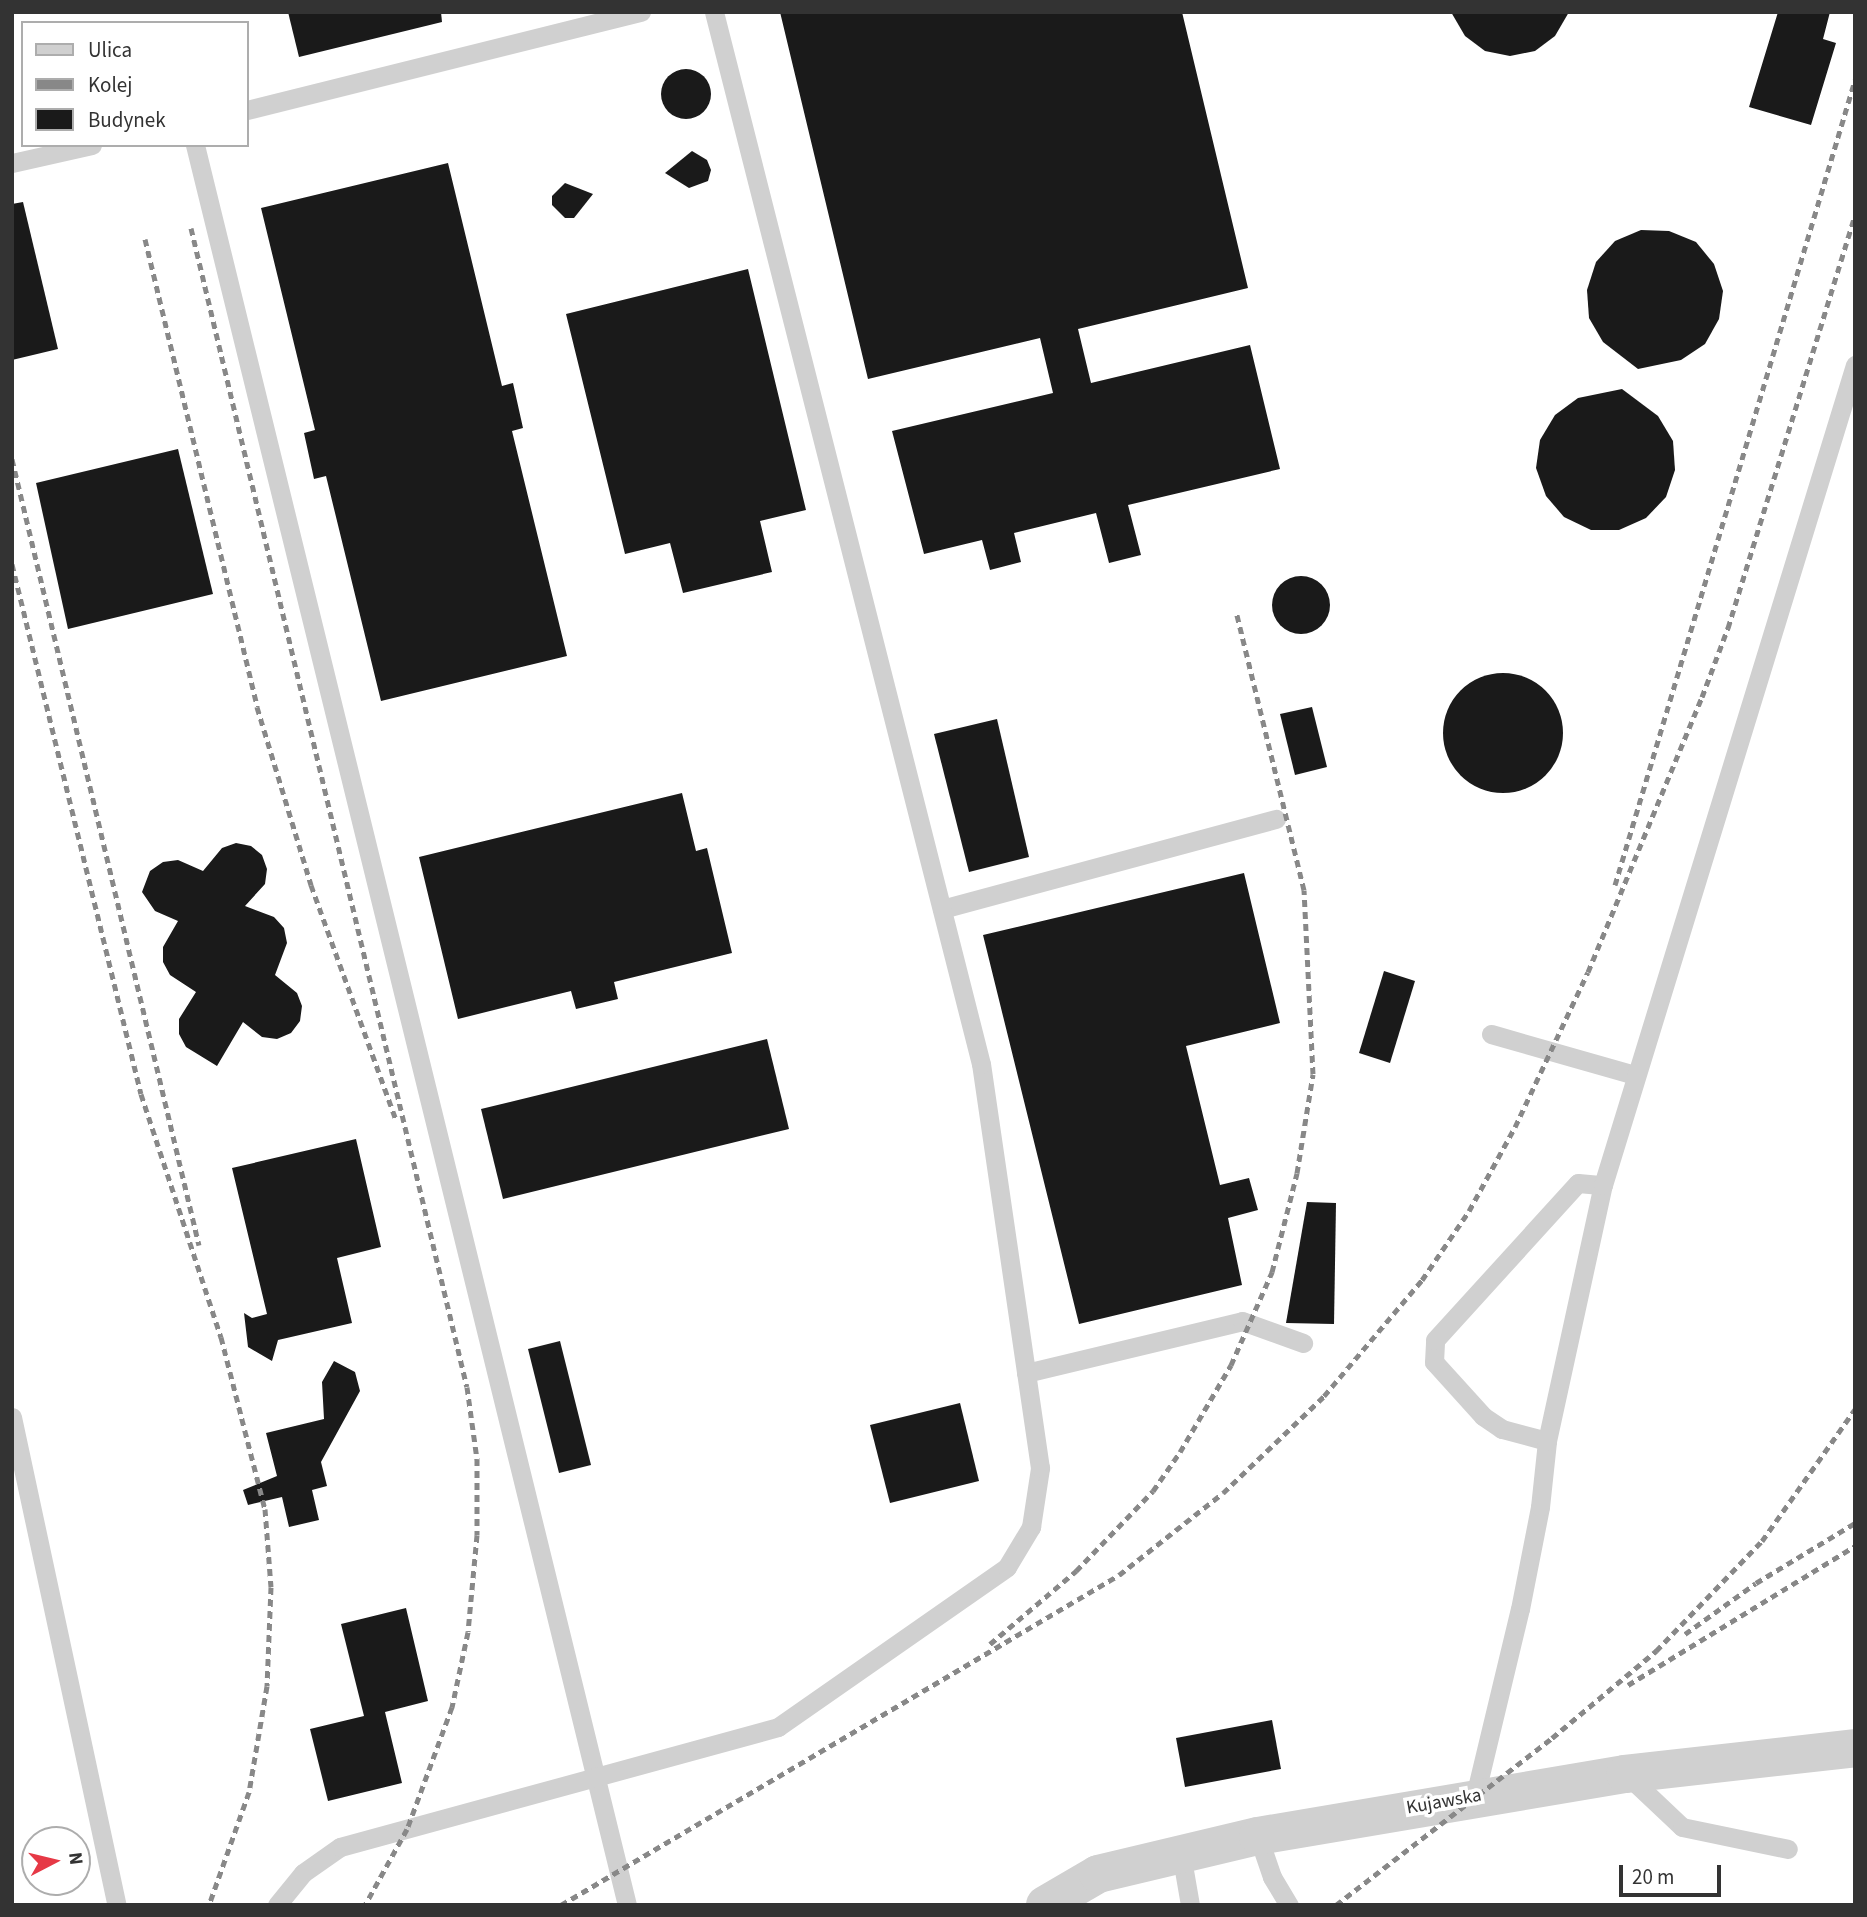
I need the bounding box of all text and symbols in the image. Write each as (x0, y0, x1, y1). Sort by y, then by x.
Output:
legend (21, 21, 248, 147)
text: Ulica (88, 35, 132, 65)
text: Kolej (88, 70, 132, 100)
text: Budynek (88, 105, 166, 135)
street label: Kujawska (1405, 1784, 1483, 1820)
north arrow (21, 1826, 91, 1896)
scale bar (1622, 1850, 1724, 1894)
text: N (61, 1851, 90, 1867)
text: 20 m (1632, 1862, 1674, 1892)

